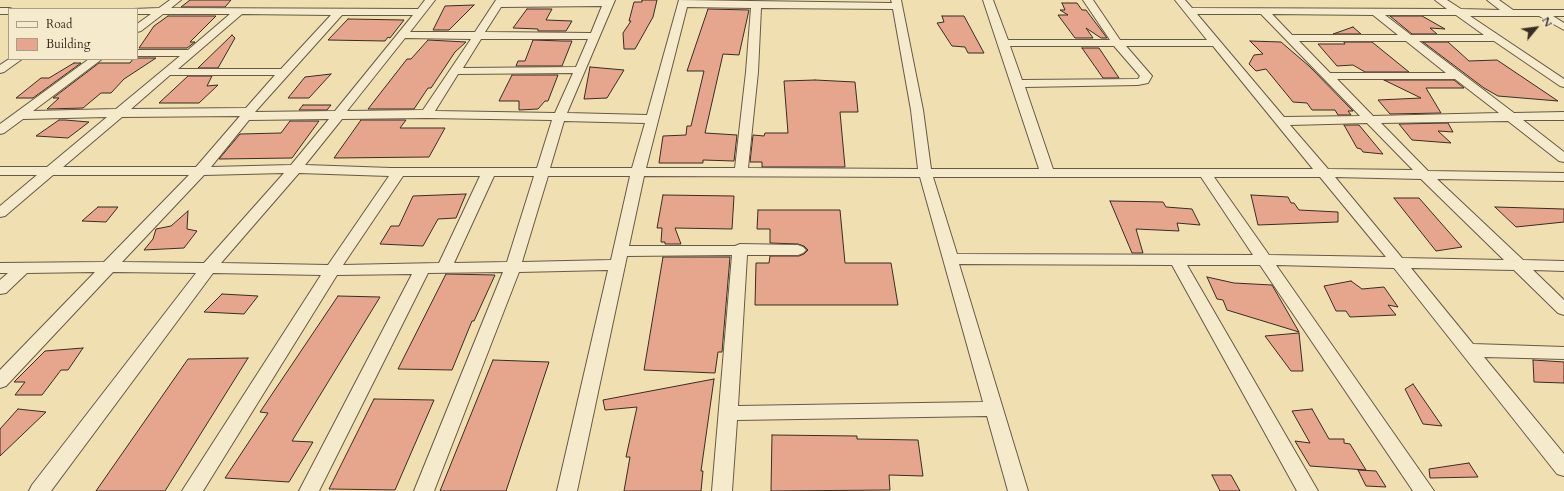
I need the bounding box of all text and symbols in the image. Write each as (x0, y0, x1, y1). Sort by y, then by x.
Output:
legend (8, 8, 138, 60)
north arrow (1516, 8, 1556, 48)
text: N (1538, 14, 1556, 30)
text: Road (46, 16, 72, 32)
text: Building (46, 36, 90, 52)

